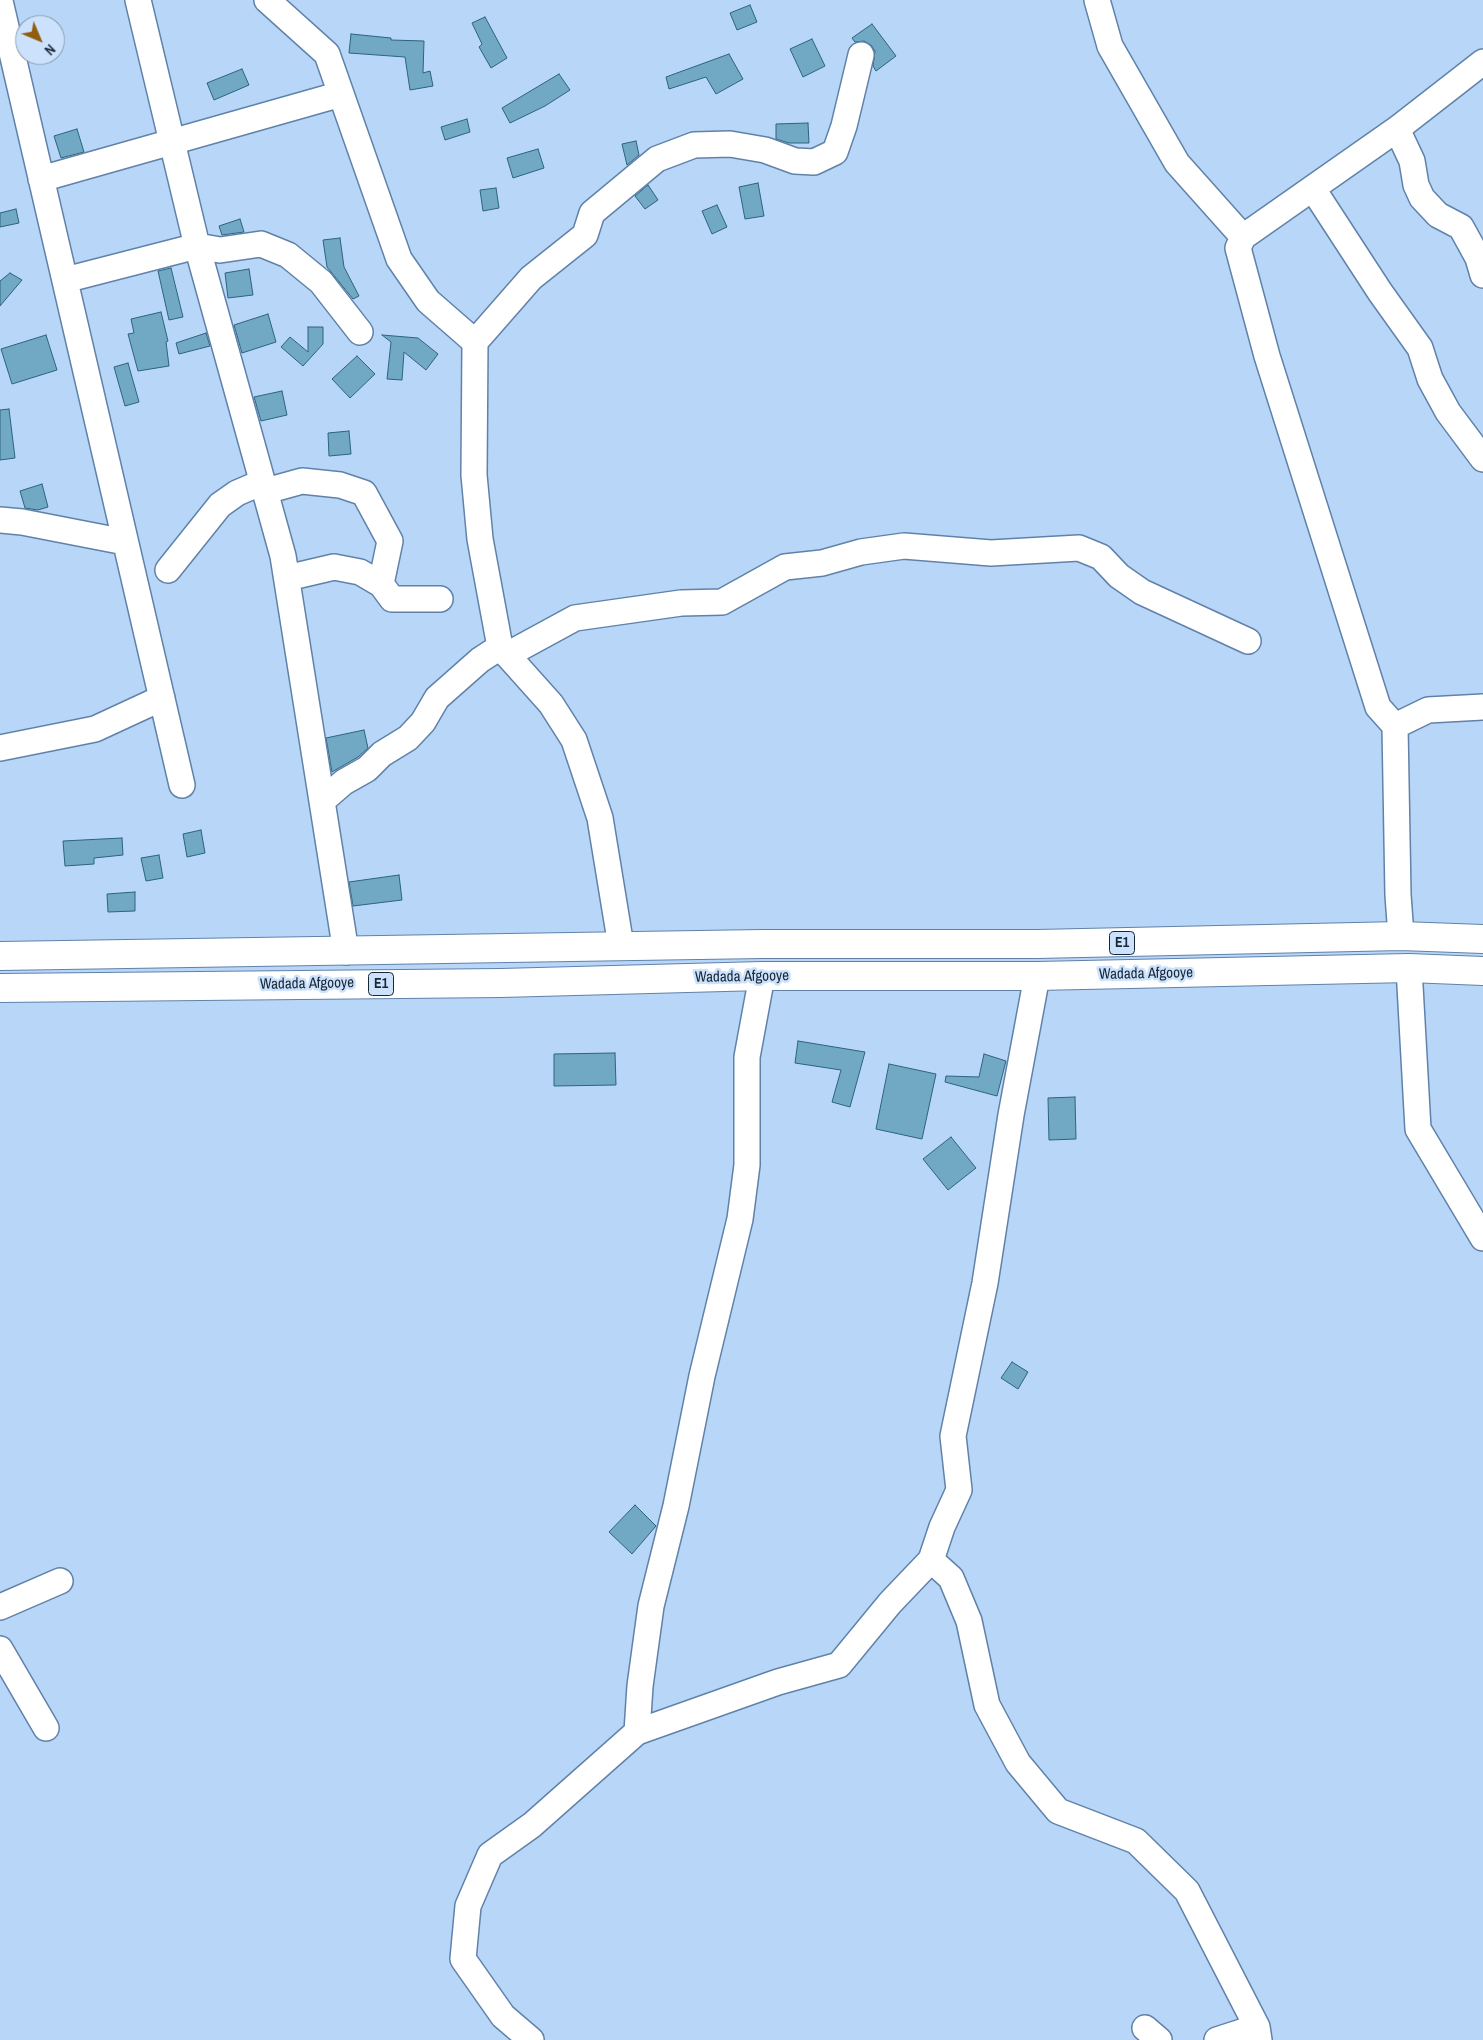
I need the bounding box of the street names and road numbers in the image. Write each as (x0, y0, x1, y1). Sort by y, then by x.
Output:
road number: E1 (1110, 931, 1134, 954)
street label: Wadada Afgooye (1099, 964, 1193, 984)
street label: Wadada Afgooye (695, 967, 789, 987)
road number: E1 (368, 972, 394, 996)
street label: Wadada Afgooye (260, 974, 354, 994)

